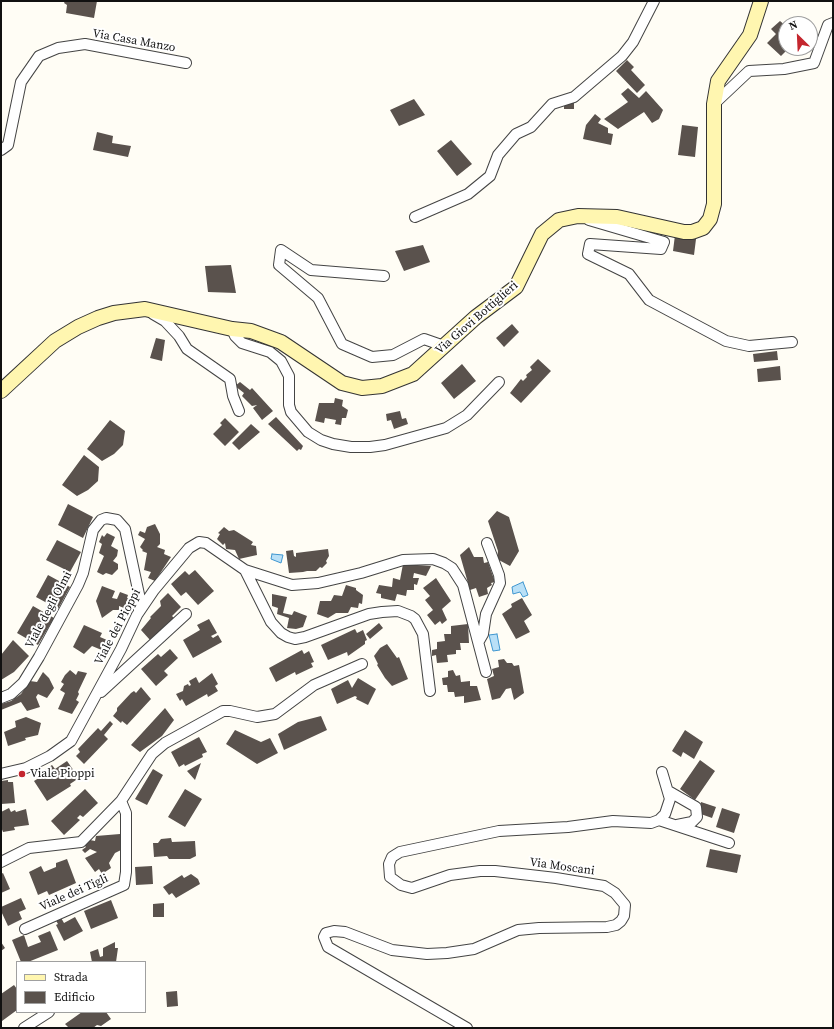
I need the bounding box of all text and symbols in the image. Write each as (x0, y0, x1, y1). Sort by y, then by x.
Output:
north arrow (778, 16, 818, 56)
text: N (787, 17, 800, 34)
street label: Via Casa Manzo (91, 27, 177, 55)
street label: Via Giovi Bottiglieri (433, 278, 521, 358)
street label: Viale degli Olmi (23, 569, 75, 651)
street label: Viale dei Pioppi (92, 587, 144, 667)
place label: Viale Pioppi (30, 767, 95, 781)
marker: Viale Pioppi (17, 769, 27, 779)
street label: Via Moscani (529, 855, 595, 879)
street label: Viale dei Tigli (38, 872, 110, 914)
legend (16, 961, 146, 1013)
text: Strada (54, 969, 88, 985)
text: Edificio (54, 989, 95, 1005)

